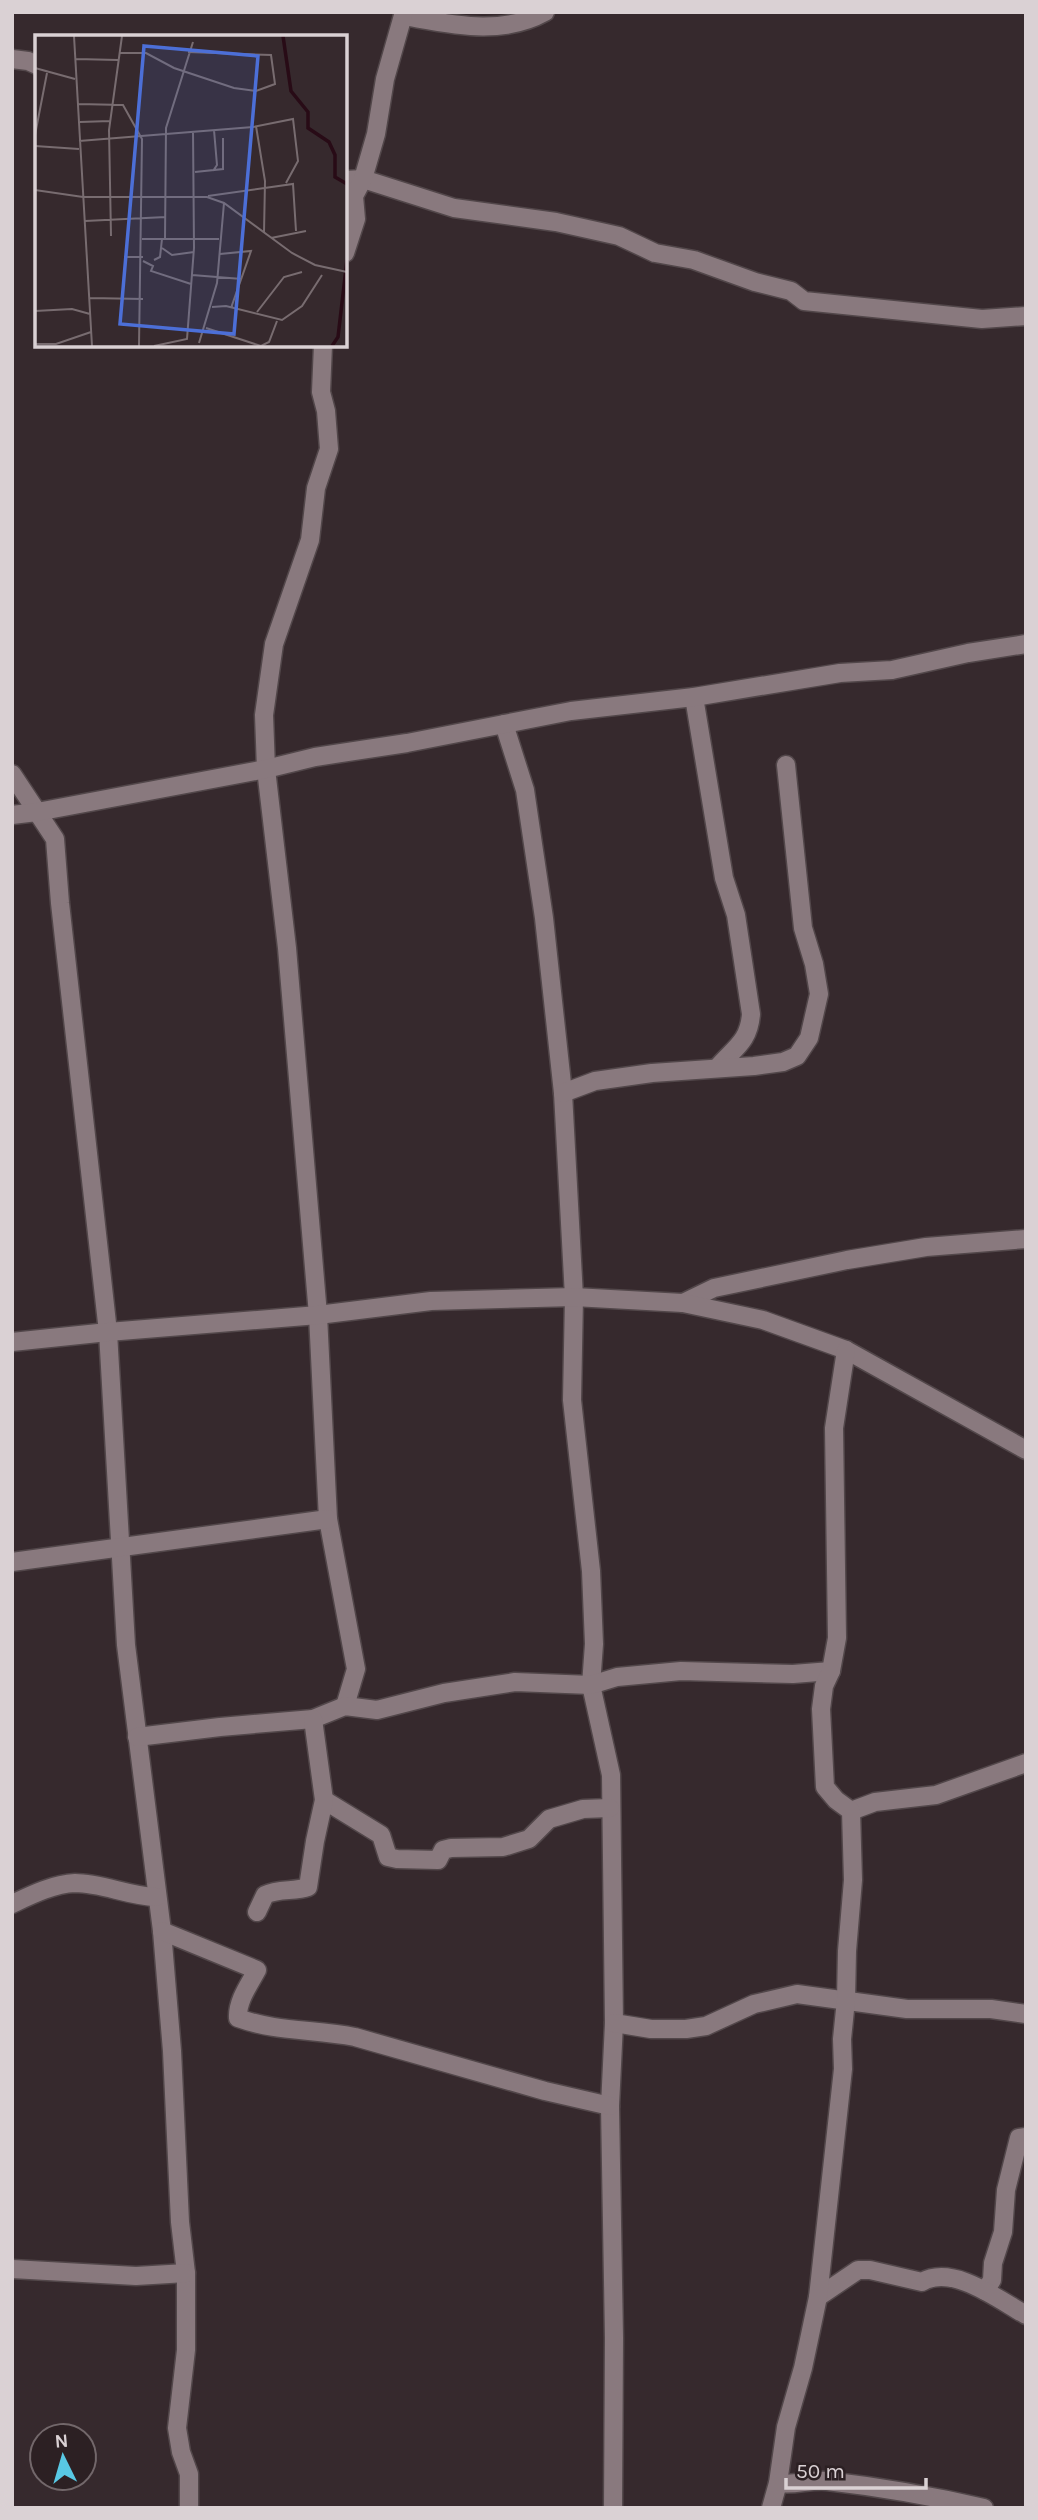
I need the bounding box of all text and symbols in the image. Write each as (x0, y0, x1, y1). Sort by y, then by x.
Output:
inset map (35, 35, 346, 346)
north arrow (28, 2422, 98, 2492)
text: N (54, 2430, 69, 2453)
scale bar (786, 2446, 926, 2490)
text: 50 m (796, 2459, 845, 2483)

